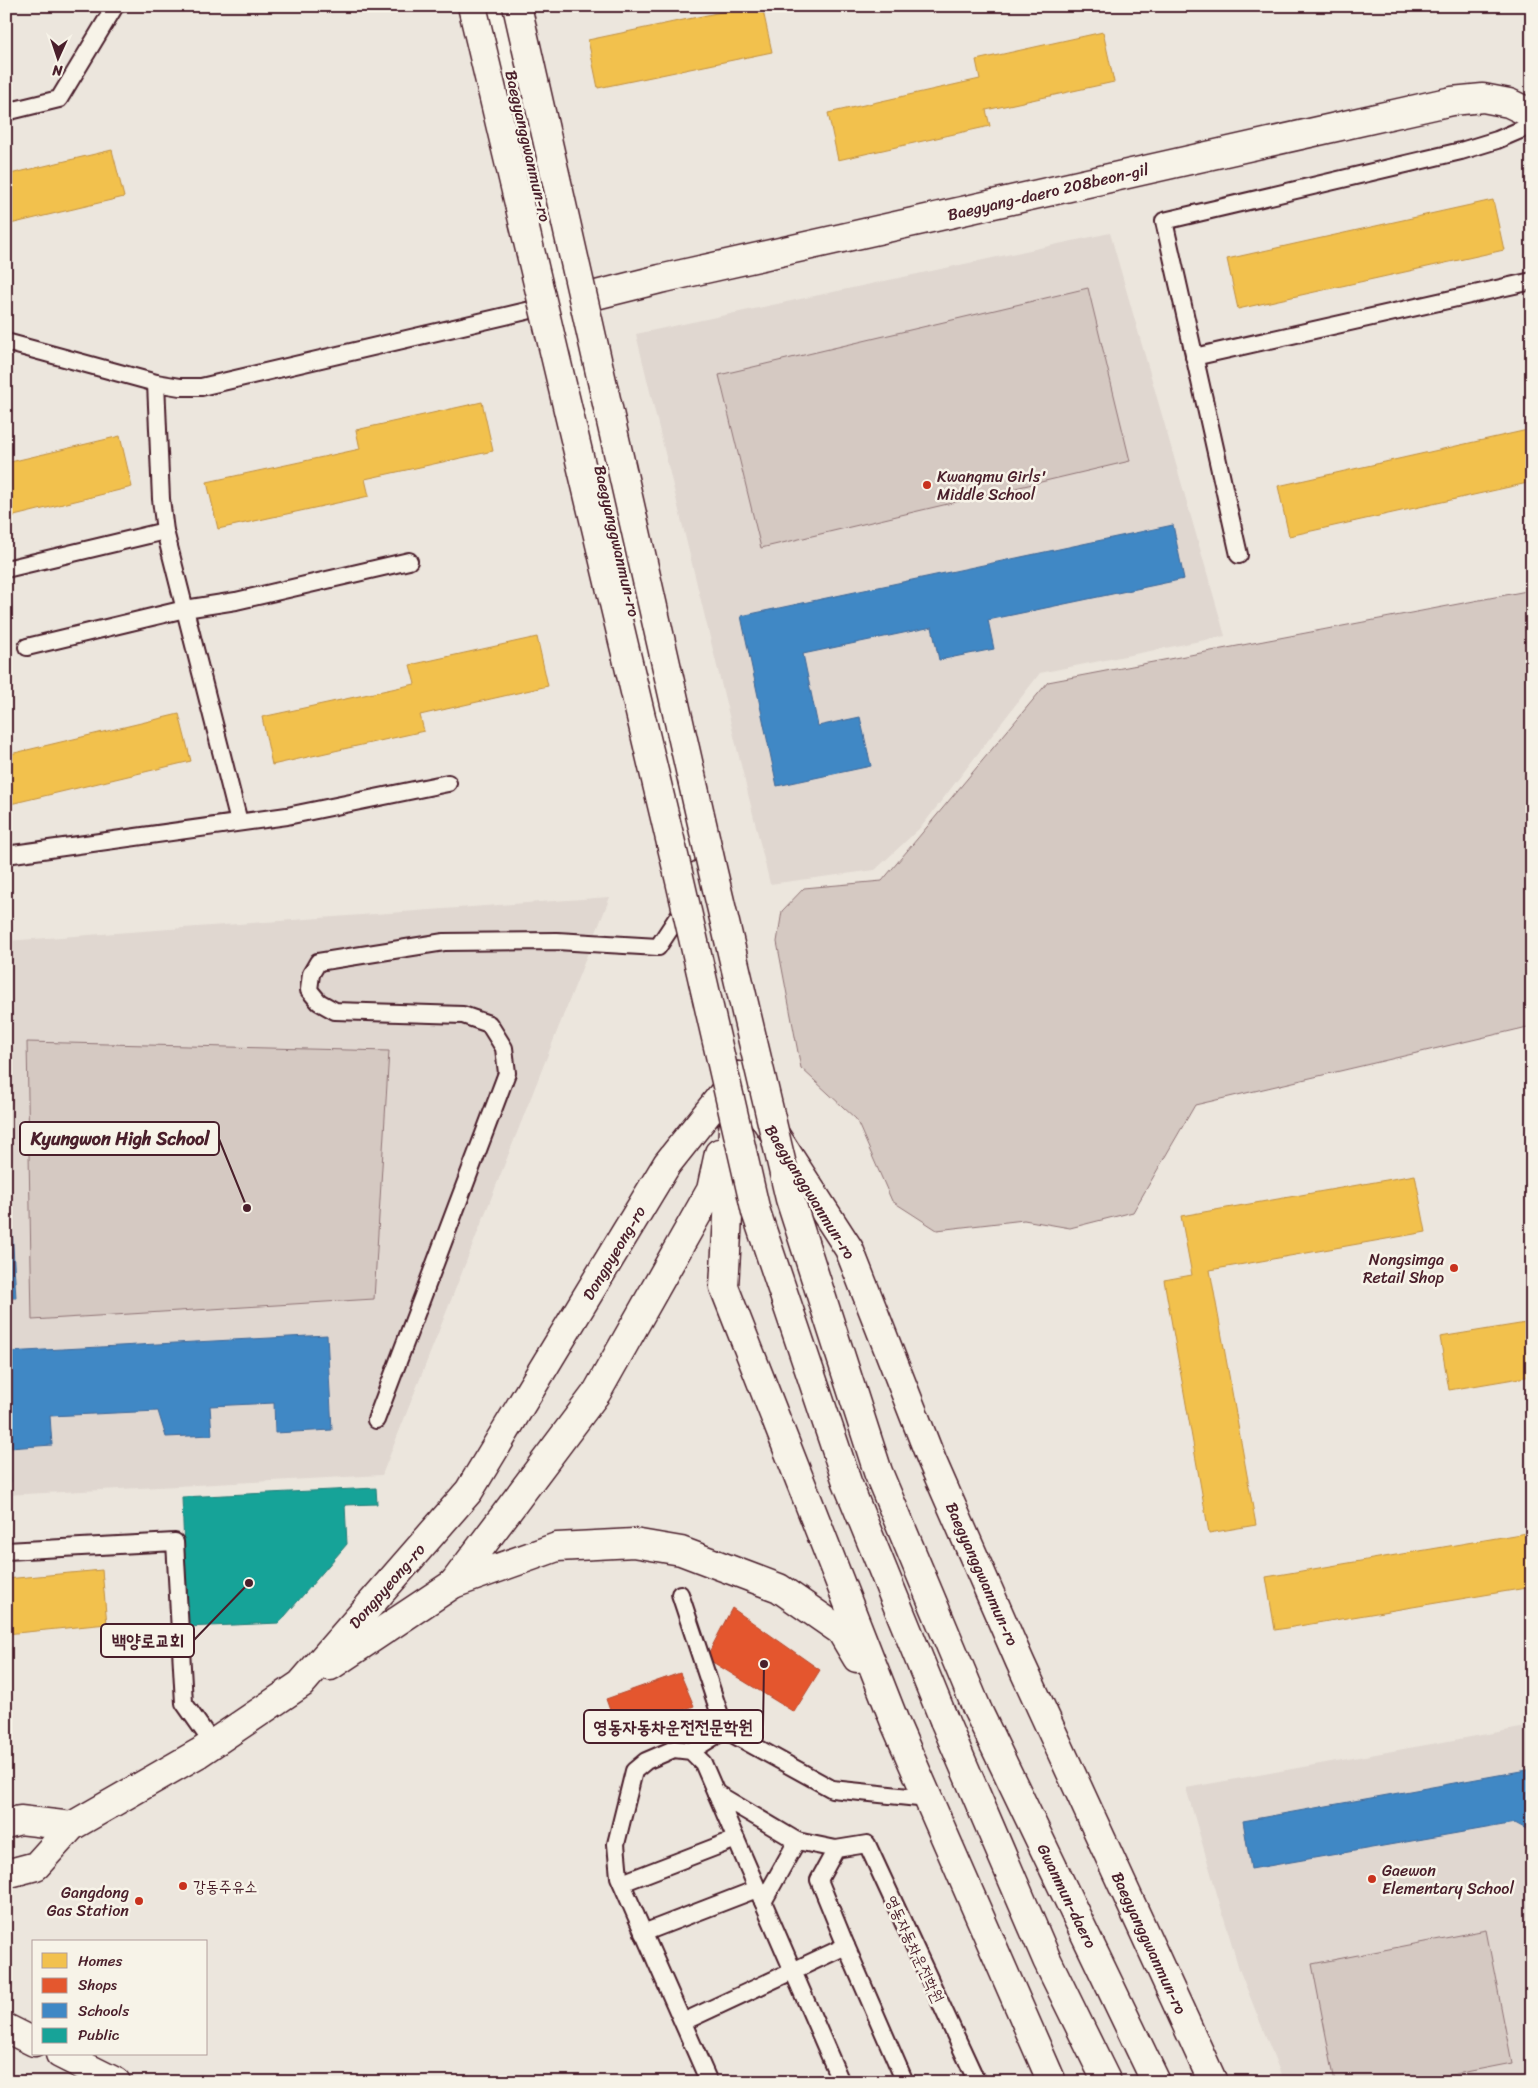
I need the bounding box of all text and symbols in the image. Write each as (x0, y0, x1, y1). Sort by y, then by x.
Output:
north arrow (32, 32, 82, 82)
text: N (52, 58, 64, 83)
street label: Baegyanggwanmun-ro (496, 67, 560, 225)
street label: Baegyang-daero 208beon-gil (945, 155, 1152, 229)
street label: Baegyanggwanmun-ro (585, 462, 649, 620)
place label: Kwangmu Girls' Middle School (937, 462, 1046, 509)
marker: Kwangmu Girls' Middle School (921, 479, 933, 491)
street label: Baegyanggwanmun-ro (757, 1119, 863, 1265)
callout: Kyungwon High School (20, 1122, 219, 1155)
text: Kyungwon High School (30, 1123, 210, 1155)
street label: Dongpyeong-ro (574, 1200, 654, 1306)
place label: Nongsimga Retail Shop (1363, 1245, 1445, 1292)
marker: Nongsimga Retail Shop (1448, 1262, 1460, 1274)
street label: Baegyanggwanmun-ro (937, 1497, 1027, 1651)
street label: Dongpyeong-ro (341, 1536, 433, 1636)
callout: 백양로교회 (101, 1624, 194, 1657)
text: 백양로교회 (112, 1625, 184, 1657)
callout: 영동자동차운전전문학원 (584, 1710, 763, 1743)
text: 영동자동차운전전문학원 (593, 1711, 753, 1743)
street label: Gwanmun-daero (1029, 1838, 1105, 1954)
place label: Gaewon Elementary School (1382, 1856, 1514, 1903)
street label: Baegyanggwanmun-ro (1103, 1867, 1195, 2019)
place label: 강동주유소 (193, 1872, 257, 1901)
marker: Gaewon Elementary School (1366, 1873, 1378, 1885)
place label: Gangdong Gas Station (47, 1878, 129, 1925)
marker: 강동주유소 (177, 1880, 189, 1892)
street label: 영동자동차운전학원 (877, 1890, 953, 2008)
marker: Gangdong Gas Station (133, 1895, 145, 1907)
legend (32, 1940, 208, 2056)
text: Homes (78, 1948, 122, 1974)
text: Shops (78, 1972, 118, 1998)
text: Schools (78, 1998, 129, 2024)
text: Public (78, 2022, 120, 2048)

